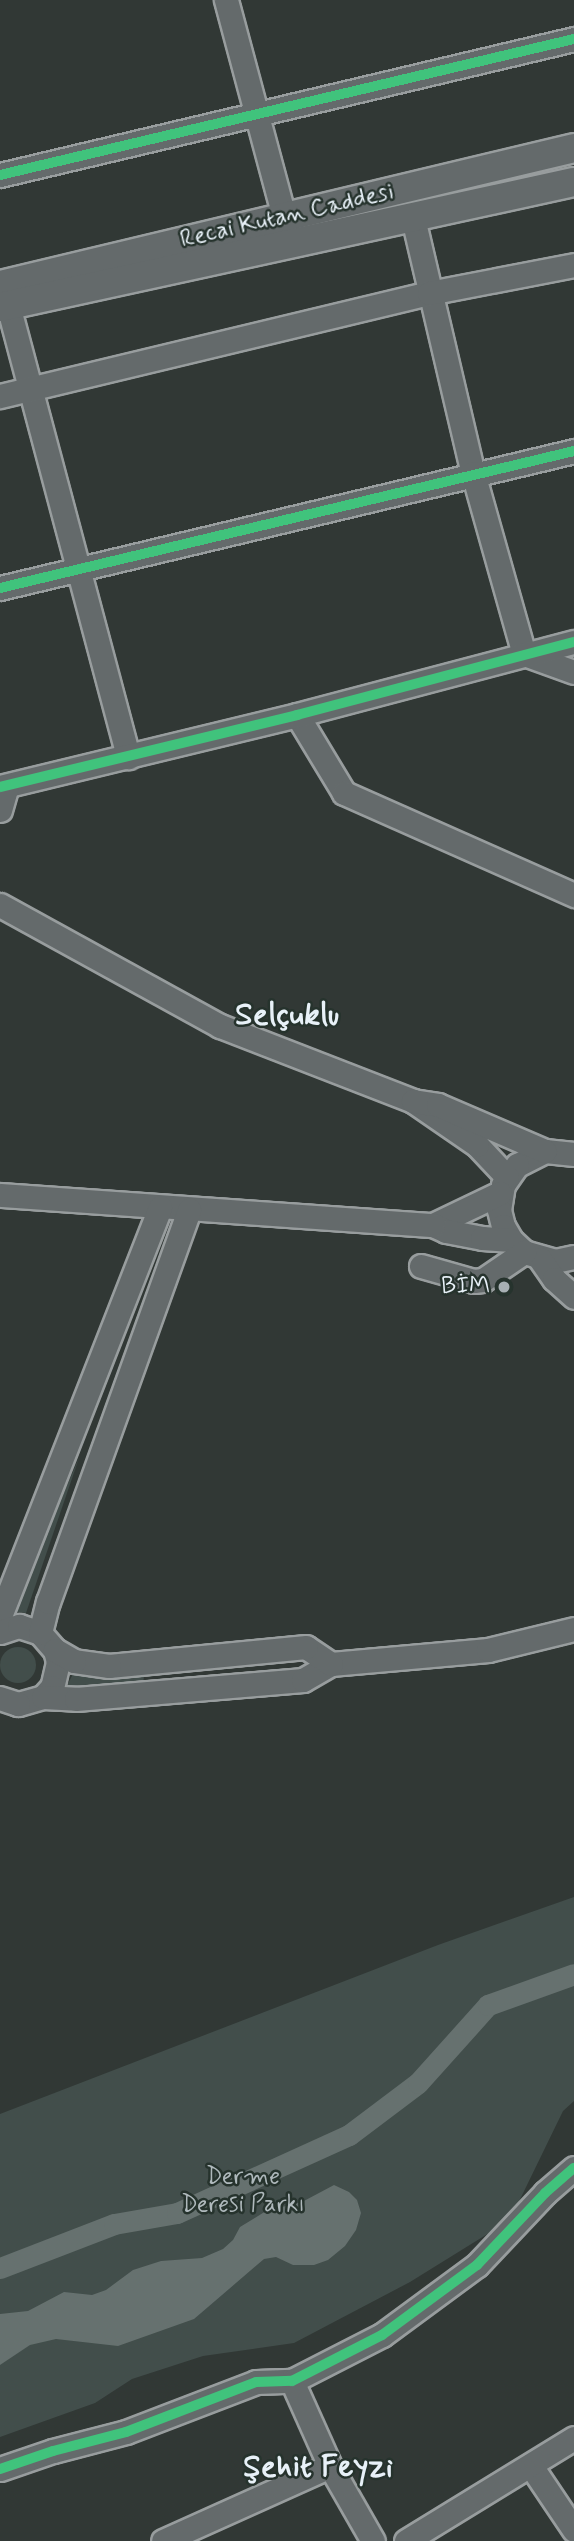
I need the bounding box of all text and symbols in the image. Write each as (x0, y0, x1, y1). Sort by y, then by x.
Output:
street label: Recai Kutan Caddesi (179, 178, 395, 254)
district label: Selçuklu (235, 996, 339, 1034)
place label: BİM (441, 1273, 490, 1301)
marker: BİM (496, 1279, 512, 1295)
park label: Derme Deresi Parkı (181, 2163, 305, 2219)
district label: Şehit Feyzi (243, 2448, 393, 2486)

